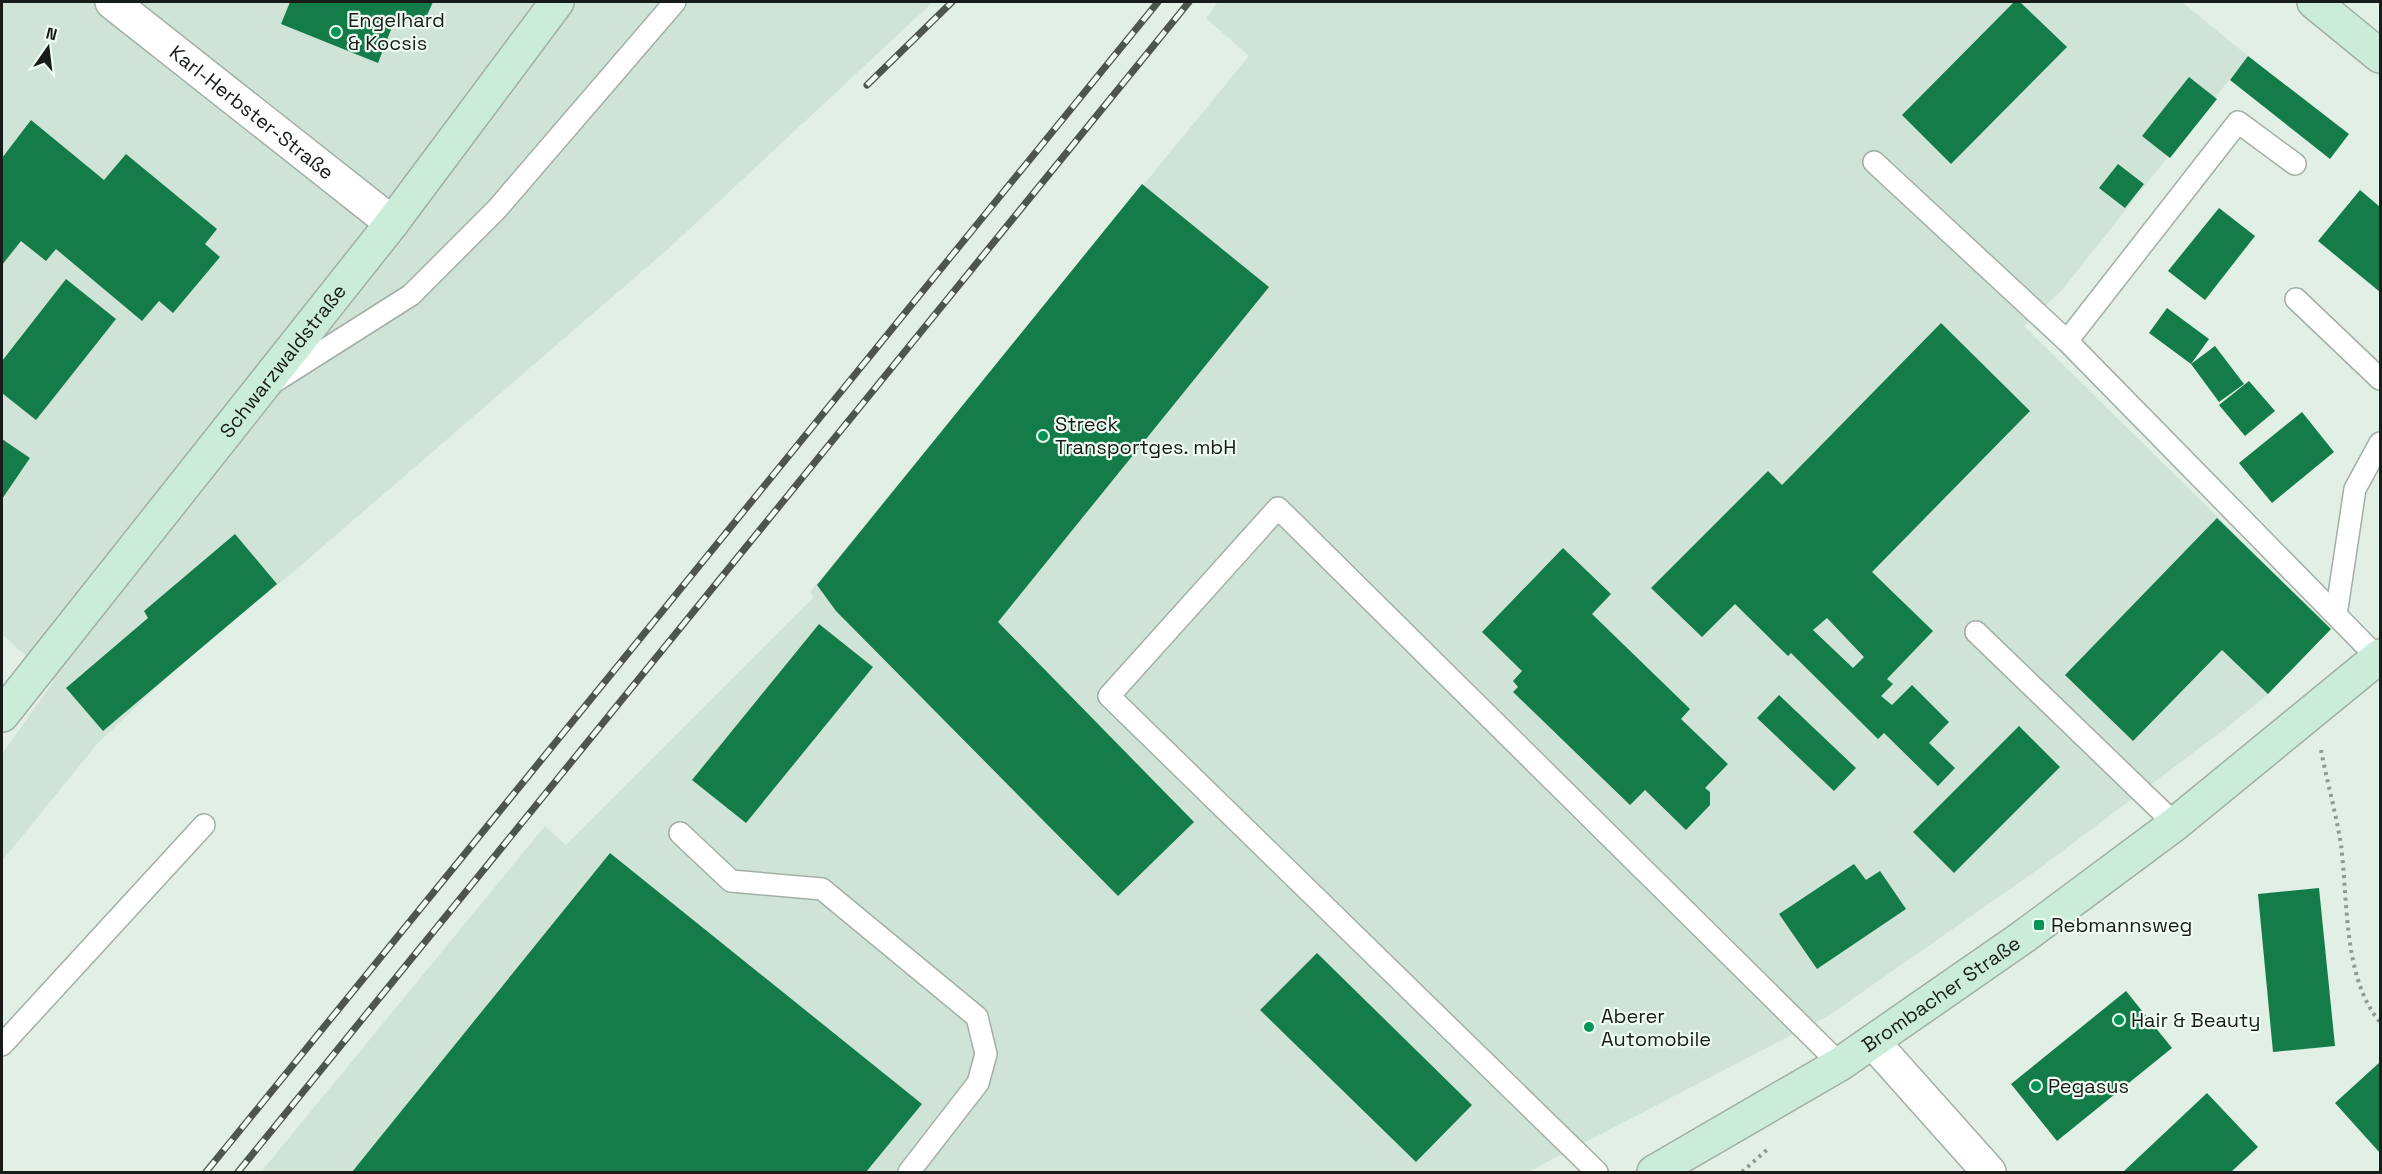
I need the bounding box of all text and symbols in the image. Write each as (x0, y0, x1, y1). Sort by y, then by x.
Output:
place label: Engelhard & Kocsis (348, 7, 445, 56)
north arrow (18, 18, 78, 78)
text: N (44, 22, 59, 45)
marker: Engelhard & Kocsis (329, 25, 343, 39)
street label: Karl-Herbster-Straße (164, 39, 339, 185)
street label: Schwarzwaldstraße (214, 278, 352, 443)
place label: Streck Transportges. mbH (1055, 411, 1236, 460)
marker: Streck Transportges. mbH (1036, 429, 1050, 443)
place label: Rebmannsweg (2051, 912, 2192, 938)
marker: Rebmannsweg (2032, 918, 2046, 932)
street label: Brombacher Straße (1857, 930, 2025, 1058)
place label: Aberer Automobile (1601, 1003, 1711, 1052)
place label: Hair & Beauty (2131, 1007, 2260, 1033)
marker: Hair & Beauty (2112, 1013, 2126, 1027)
marker: Aberer Automobile (1582, 1020, 1596, 1034)
place label: Pegasus (2048, 1073, 2129, 1099)
marker: Pegasus (2029, 1079, 2043, 1093)

